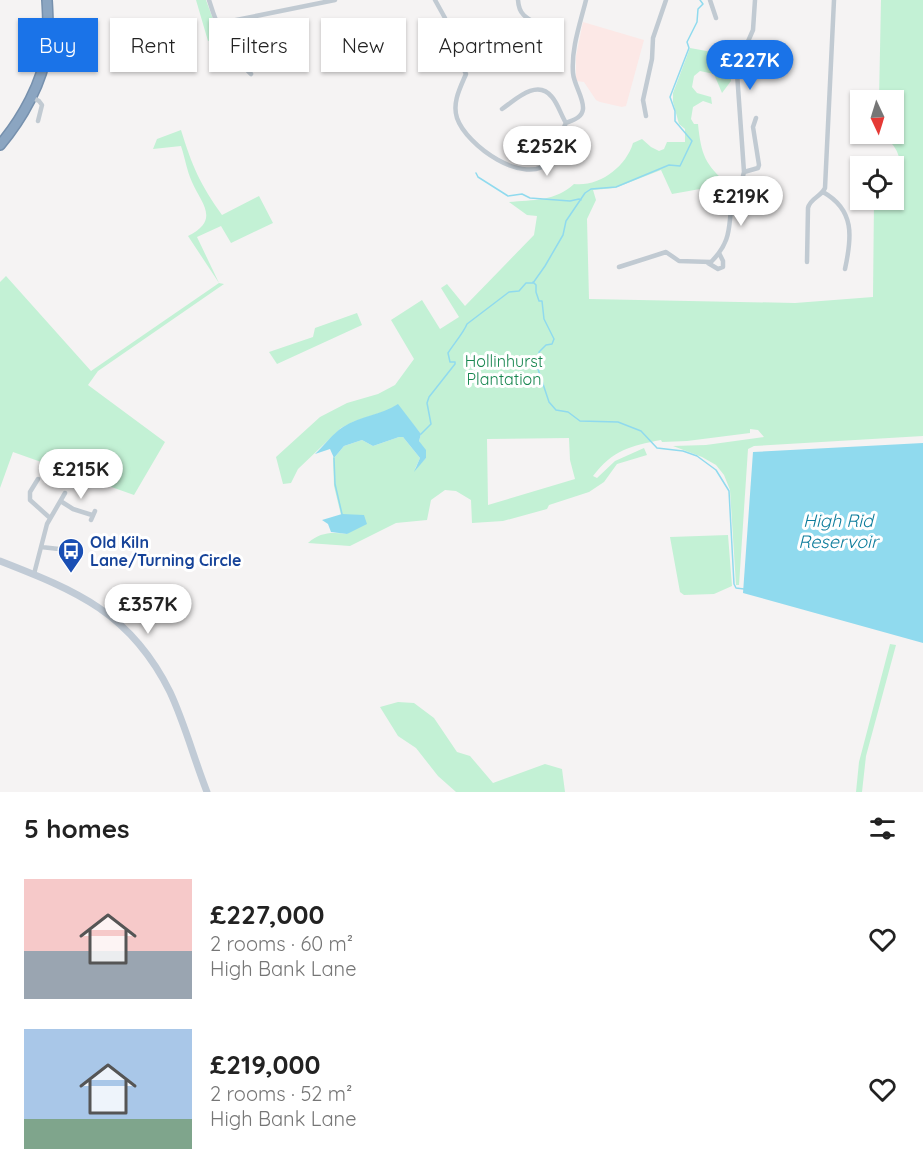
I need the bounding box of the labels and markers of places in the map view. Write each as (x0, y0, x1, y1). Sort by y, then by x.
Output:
pin: £227K (708, 40, 792, 91)
pin: £252K (505, 126, 589, 177)
pin: £219K (699, 176, 783, 227)
pin: £215K (39, 449, 123, 500)
place label: Old Kiln Lane/Turning Circle (90, 532, 241, 570)
bus stop icon: Old Kiln Lane/Turning Circle (56, 536, 86, 574)
pin: £357K (106, 584, 190, 635)

